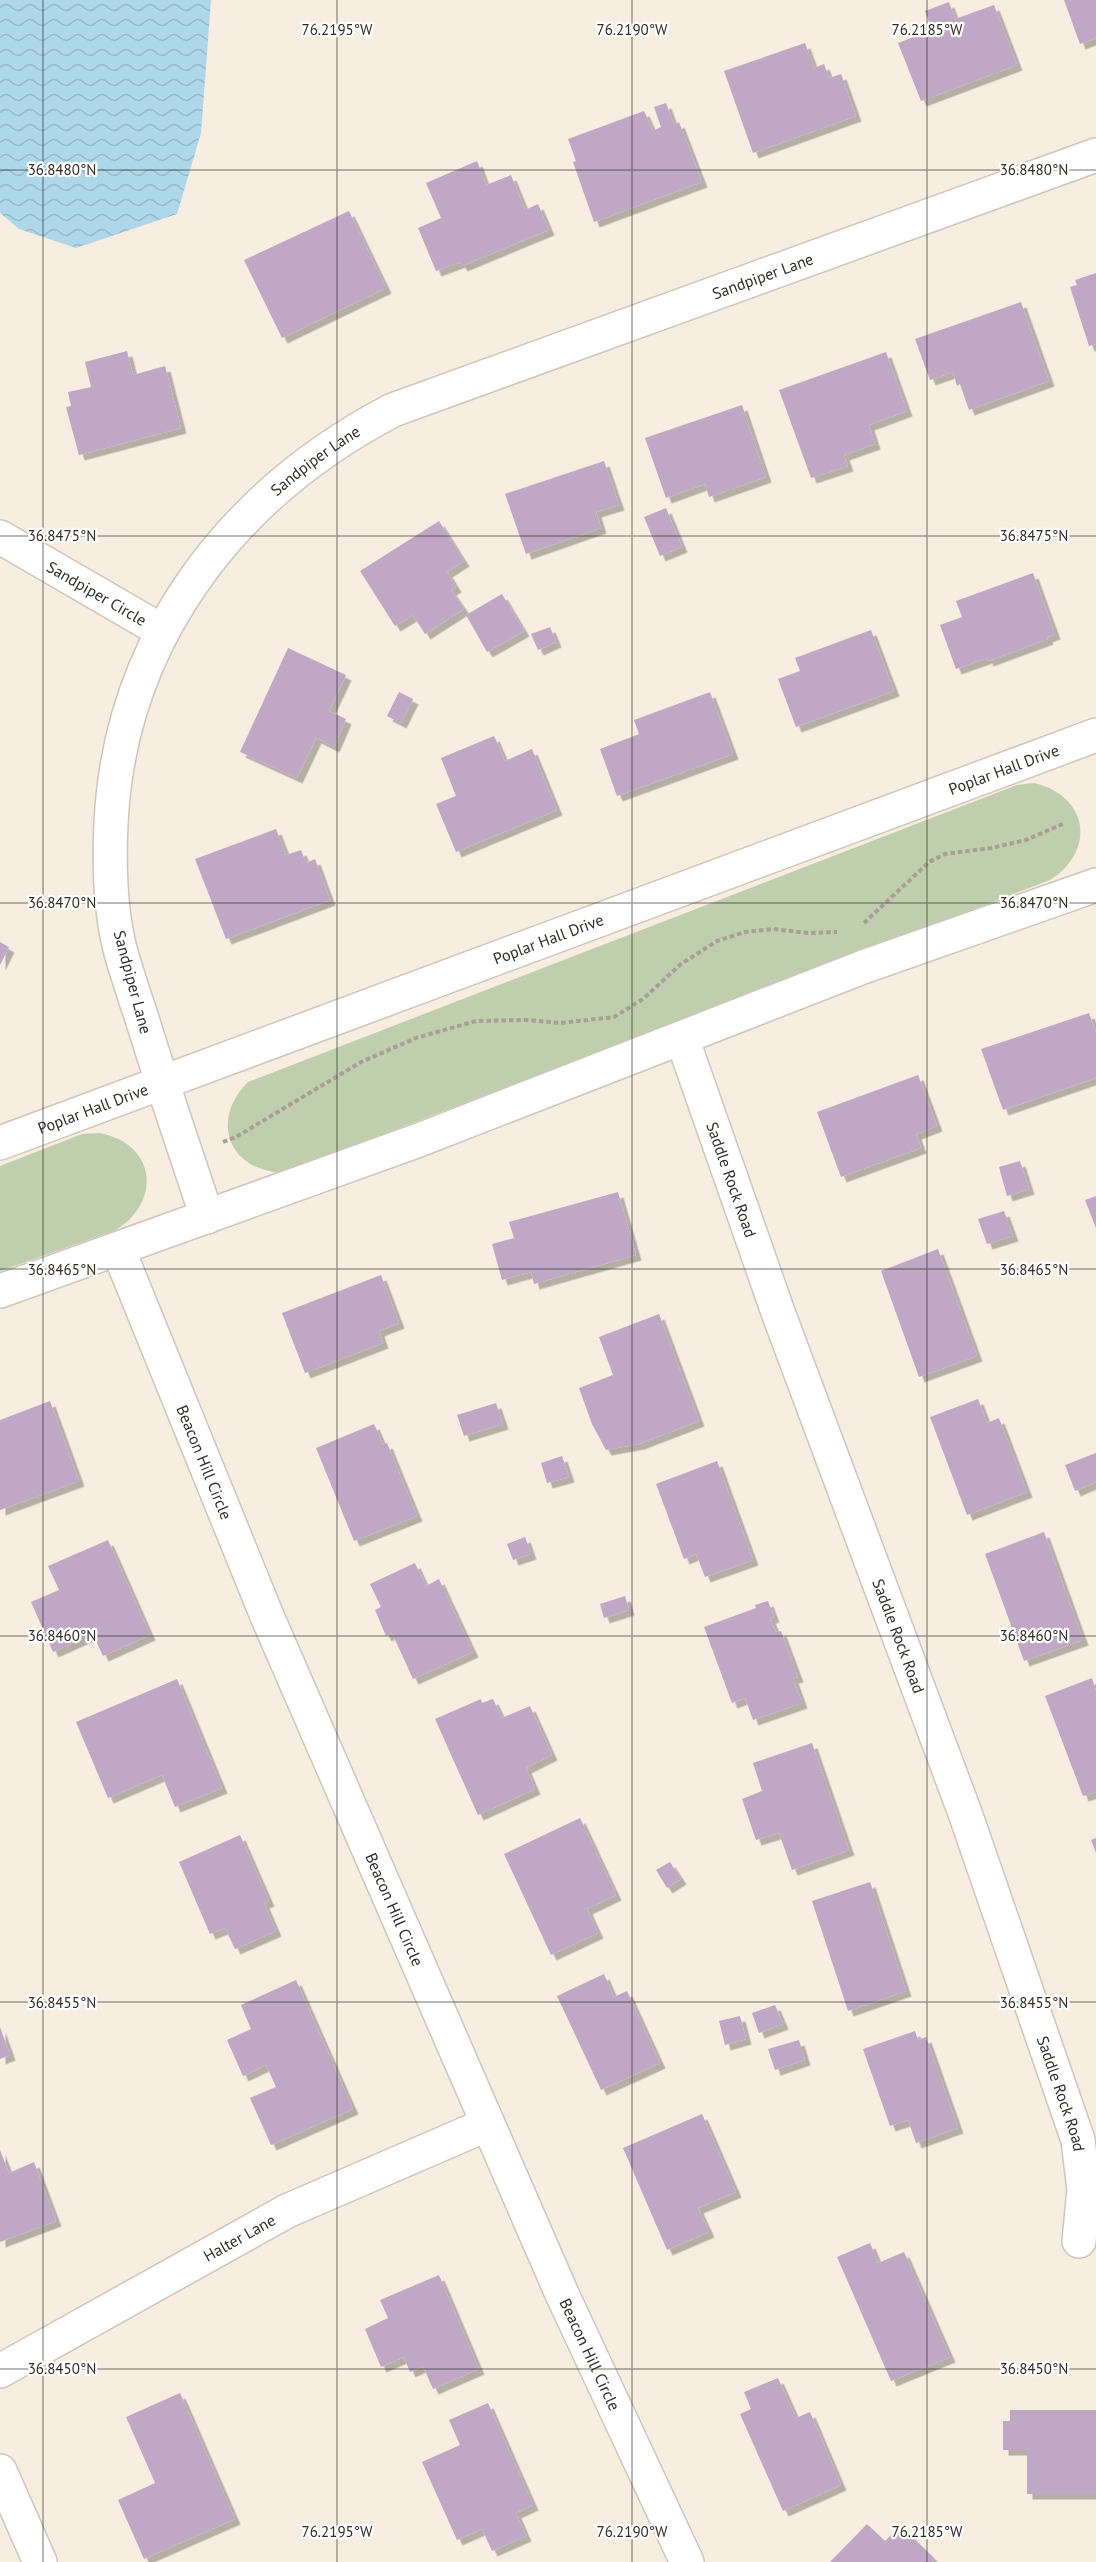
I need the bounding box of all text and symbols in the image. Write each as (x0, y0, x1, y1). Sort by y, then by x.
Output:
text: 76.2195°W (301, 20, 373, 39)
text: 76.2190°W (596, 20, 668, 39)
text: 76.2185°W (891, 20, 963, 39)
text: 36.8480°N (28, 160, 96, 179)
text: 36.8480°N (1000, 160, 1068, 179)
street label: Sandpiper Lane (709, 248, 816, 303)
street label: Sandpiper Lane (266, 421, 364, 500)
text: 36.8475°N (28, 526, 96, 545)
text: 36.8475°N (1000, 526, 1068, 545)
street label: Sandpiper Circle (43, 556, 150, 630)
street label: Poplar Hall Drive (946, 740, 1062, 799)
text: 36.8470°N (28, 893, 96, 912)
text: 36.8470°N (1000, 893, 1068, 912)
street label: Poplar Hall Drive (490, 909, 606, 969)
street label: Sandpiper Lane (110, 928, 156, 1036)
street label: Poplar Hall Drive (35, 1079, 151, 1138)
street label: Saddle Rock Road (702, 1119, 761, 1240)
text: 36.8465°N (28, 1260, 96, 1279)
text: 36.8465°N (1000, 1260, 1068, 1279)
street label: Beacon Hill Circle (172, 1402, 237, 1522)
street label: Saddle Rock Road (868, 1576, 929, 1696)
text: 36.8460°N (28, 1626, 96, 1645)
text: 36.8460°N (1000, 1626, 1068, 1645)
street label: Beacon Hill Circle (361, 1850, 428, 1969)
text: 36.8455°N (28, 1993, 96, 2012)
text: 36.8455°N (1000, 1993, 1068, 2012)
street label: Saddle Rock Road (1033, 2033, 1089, 2152)
street label: Halter Lane (200, 2210, 279, 2266)
street label: Beacon Hill Circle (555, 2295, 625, 2414)
text: 36.8450°N (28, 2359, 96, 2378)
text: 36.8450°N (1000, 2359, 1068, 2378)
text: 76.2195°W (301, 2522, 373, 2541)
text: 76.2190°W (596, 2522, 668, 2541)
text: 76.2185°W (891, 2522, 963, 2541)

